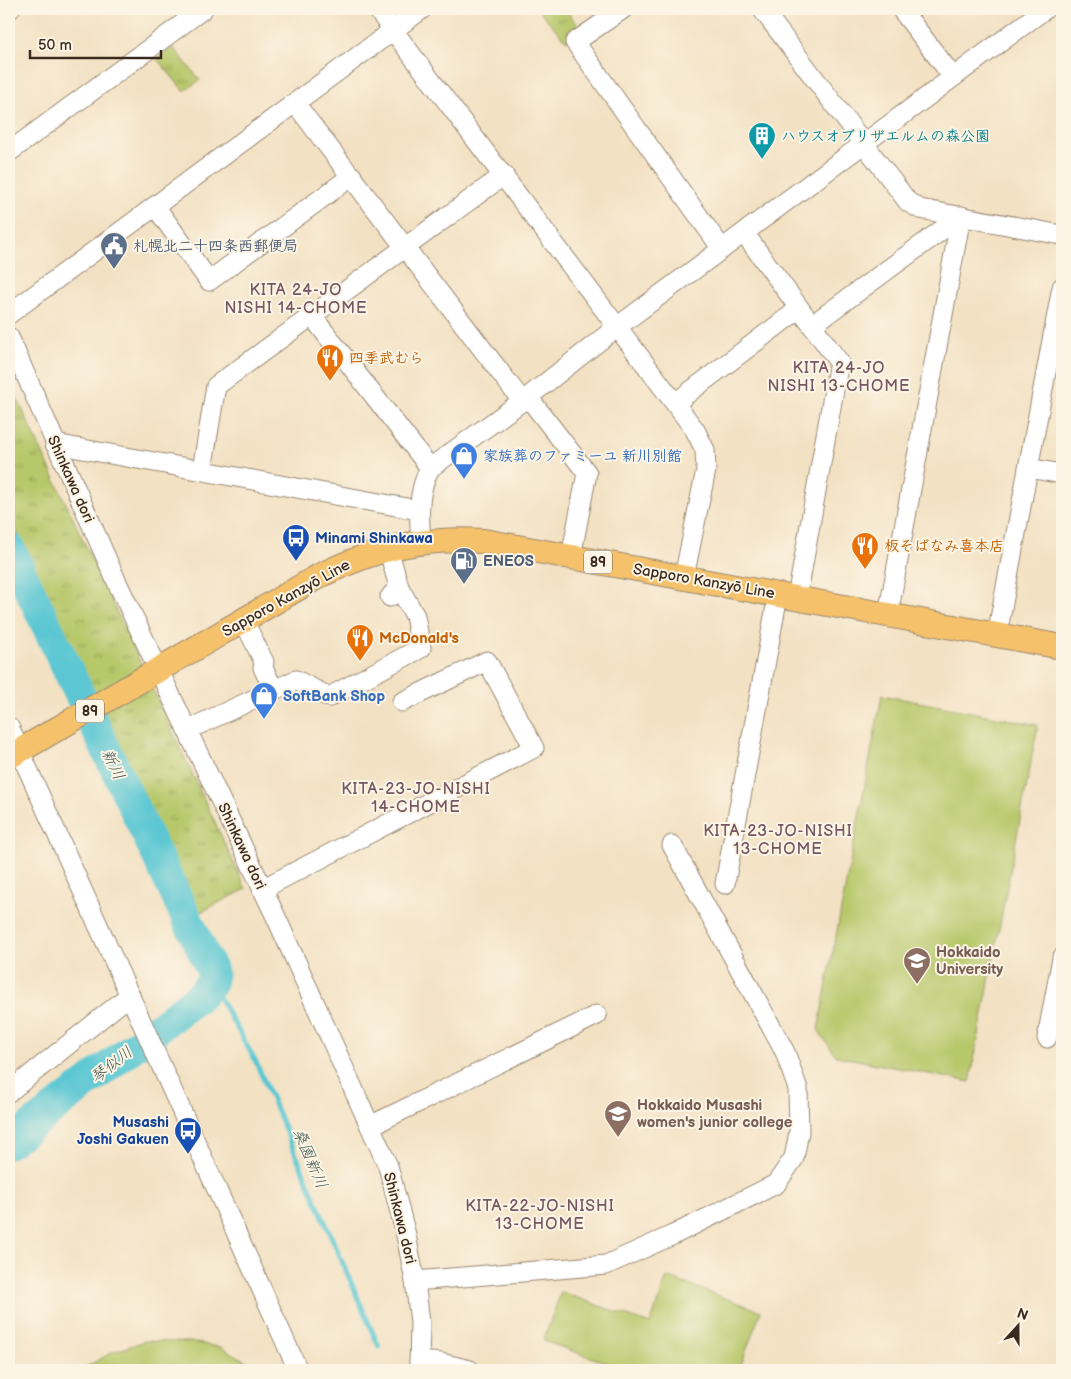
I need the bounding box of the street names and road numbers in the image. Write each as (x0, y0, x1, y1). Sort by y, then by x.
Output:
street label: Shinkawa dori (43, 433, 98, 526)
road number: 89 (584, 550, 612, 574)
street label: Sapporo Kanzyō Line (219, 555, 354, 641)
street label: Sapporo Kanzyō Line (632, 560, 776, 603)
road number: 89 (76, 699, 104, 722)
street label: Shinkawa dori (213, 800, 270, 893)
street label: Shinkawa dori (379, 1170, 420, 1266)

